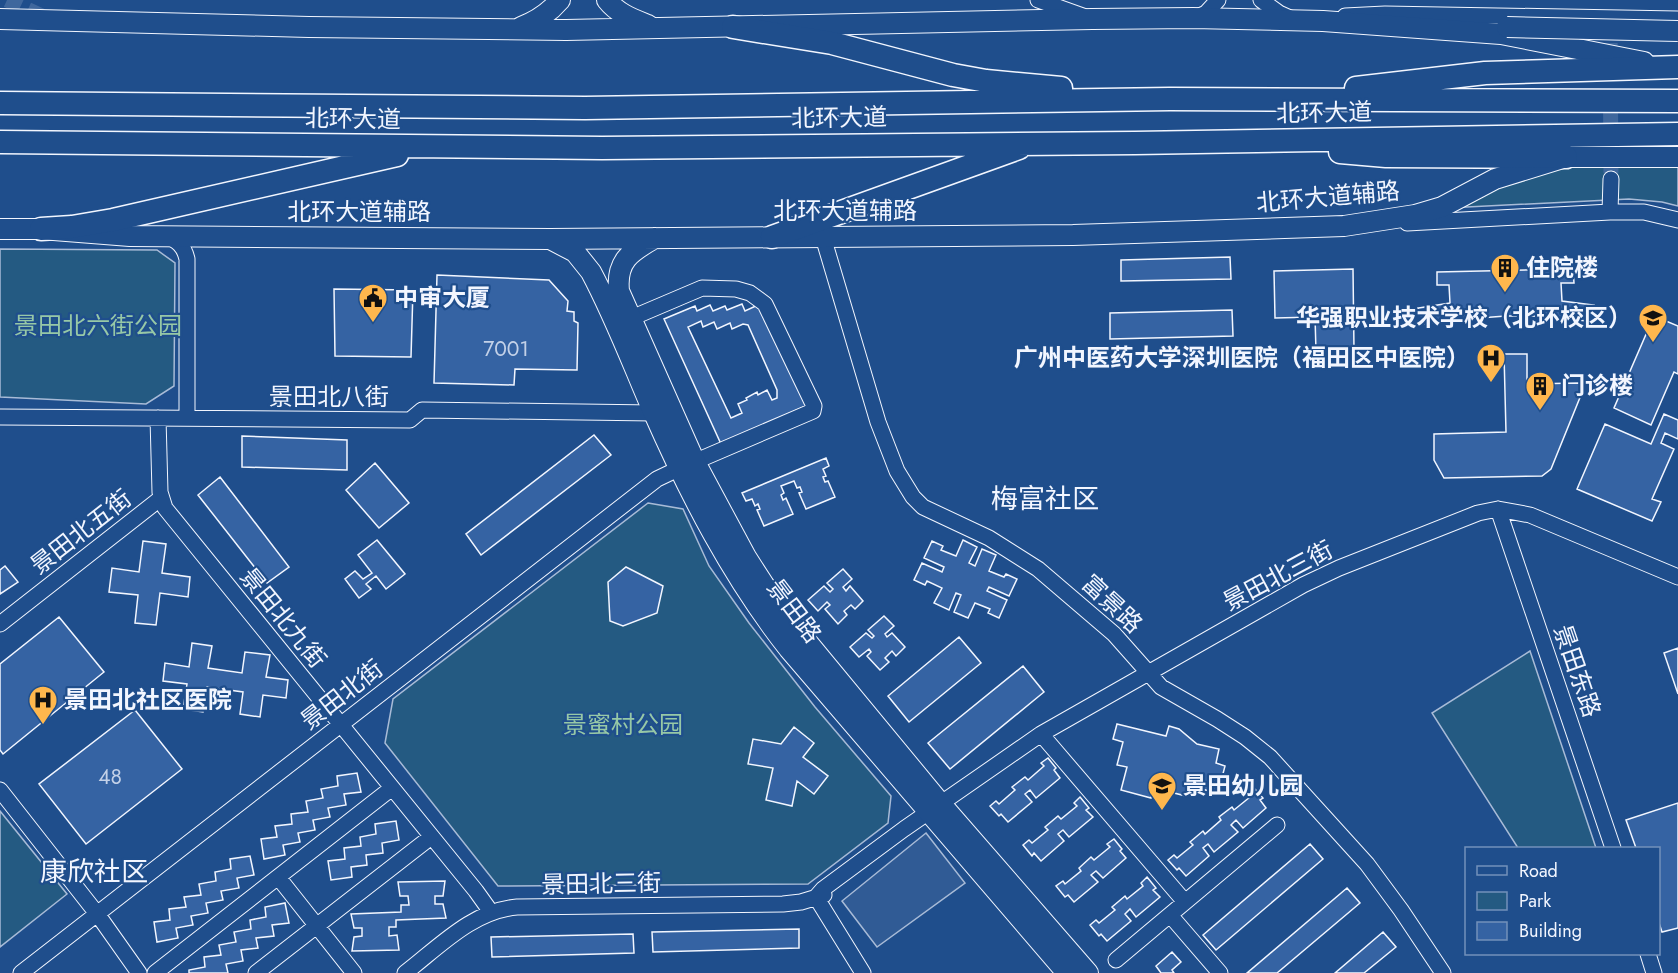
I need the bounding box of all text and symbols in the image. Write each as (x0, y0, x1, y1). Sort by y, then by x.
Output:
street label: 北环大道 (1276, 94, 1372, 131)
street label: 北环大道 (791, 99, 887, 136)
street label: 北环大道 (305, 100, 401, 137)
street label: 北环大道辅路 (1255, 173, 1401, 220)
street label: 北环大道辅路 (773, 193, 917, 228)
street label: 北环大道辅路 (287, 194, 431, 229)
place label: 住院楼 (1526, 250, 1598, 285)
building icon: 住院楼 (1489, 252, 1521, 294)
place label: 中审大厦 (394, 280, 490, 315)
public building icon: 中审大厦 (357, 282, 389, 324)
place label: 华强职业技术学校（北环校区） (1296, 300, 1632, 335)
school or university icon: 华强职业技术学校（北环校区） (1637, 302, 1669, 344)
park label: 景田北六街公园 (14, 308, 182, 343)
house number: 7001 (483, 334, 529, 364)
place label: 广州中医药大学深圳医院（福田区中医院） (1014, 340, 1470, 375)
hospital icon: 广州中医药大学深圳医院（福田区中医院） (1475, 342, 1507, 384)
place label: 门诊楼 (1561, 368, 1633, 403)
building icon: 门诊楼 (1524, 370, 1556, 412)
street label: 景田北八街 (269, 379, 389, 414)
district label: 梅富社区 (991, 479, 1099, 518)
street label: 景田北五街 (23, 481, 139, 582)
street label: 景田北三街 (1217, 532, 1339, 619)
street label: 景田北九街 (232, 560, 335, 675)
street label: 富景路 (1074, 566, 1151, 641)
street label: 景田路 (759, 571, 830, 650)
street label: 景田东路 (1545, 620, 1610, 722)
street label: 景田北街 (293, 651, 390, 738)
place label: 景田北社区医院 (64, 682, 232, 717)
hospital icon: 景田北社区医院 (27, 684, 59, 726)
park label: 景蜜村公园 (563, 707, 683, 742)
house number: 48 (98, 762, 122, 792)
place label: 景田幼儿园 (1183, 768, 1303, 803)
school or university icon: 景田幼儿园 (1146, 770, 1178, 812)
legend (1465, 847, 1660, 955)
district label: 康欣社区 (40, 852, 148, 891)
text: Road (1519, 858, 1558, 884)
street label: 景田北三街 (541, 865, 661, 902)
text: Park (1519, 888, 1551, 914)
text: Building (1519, 918, 1582, 944)

